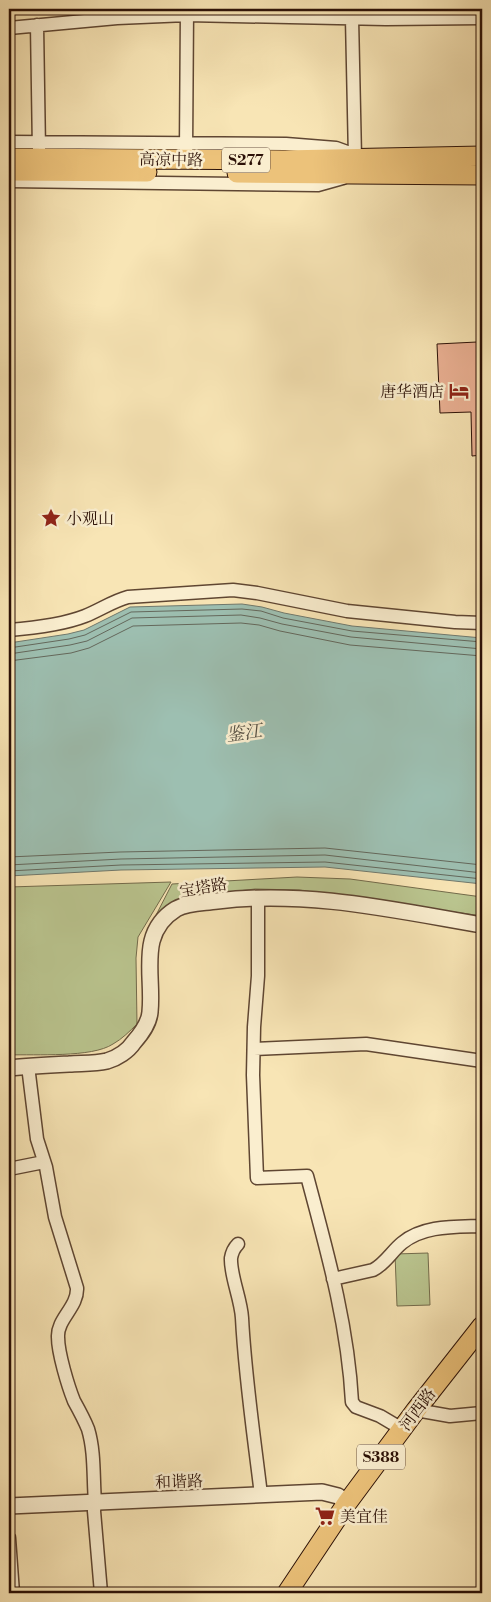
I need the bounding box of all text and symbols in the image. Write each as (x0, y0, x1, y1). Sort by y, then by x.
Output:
road number: S277 (222, 148, 270, 172)
street label: 高凉中路 (139, 149, 203, 171)
hotel icon: 唐华酒店 (448, 380, 470, 402)
place label: 唐华酒店 (380, 382, 444, 402)
place icon: 小观山 (40, 507, 62, 529)
place label: 小观山 (66, 509, 114, 529)
water label: 鉴江 (225, 719, 266, 747)
street label: 宝塔路 (178, 874, 229, 902)
street label: 河西路 (395, 1384, 440, 1435)
road number: S388 (357, 1444, 405, 1470)
street label: 和谐路 (155, 1471, 203, 1493)
supermarket icon: 美宜佳 (314, 1505, 336, 1527)
place label: 美宜佳 (340, 1507, 388, 1527)

